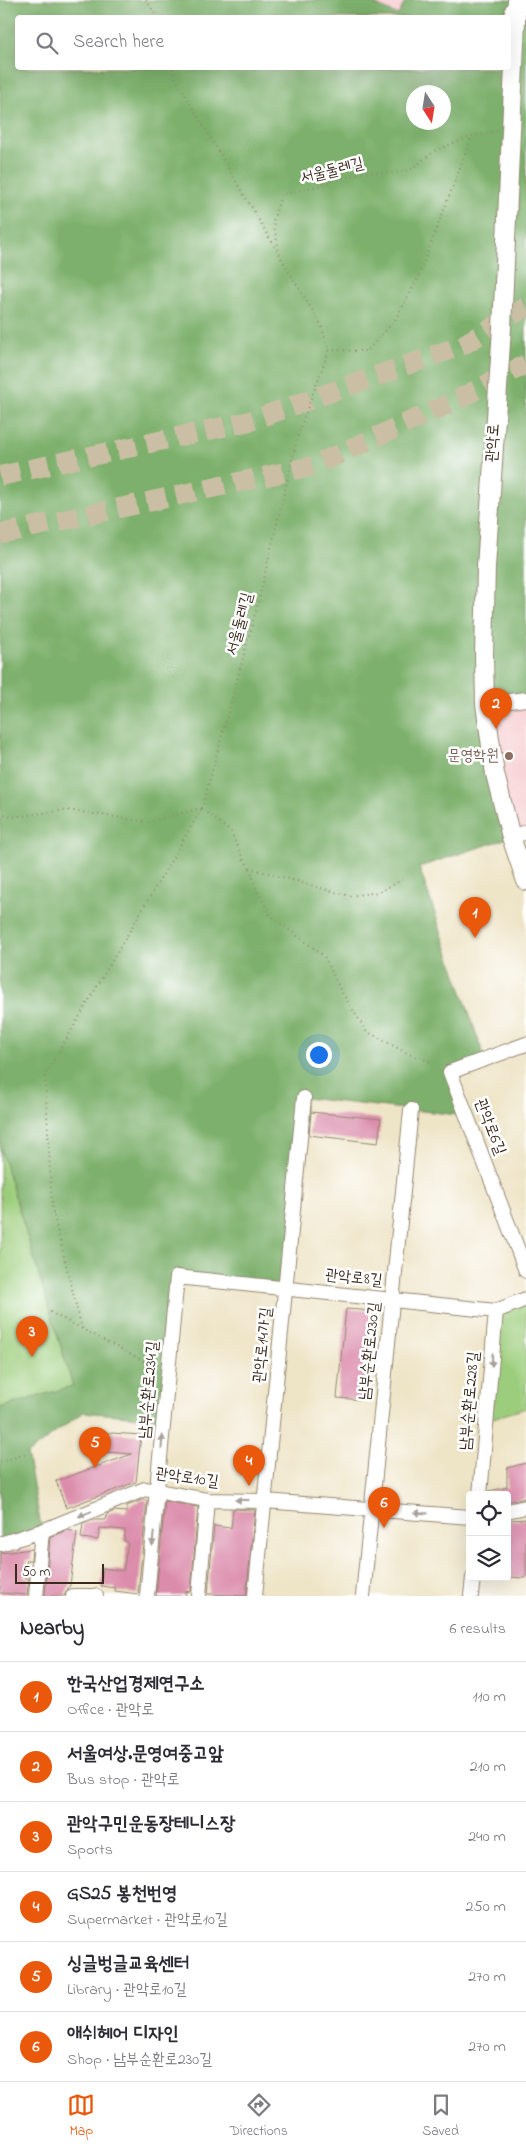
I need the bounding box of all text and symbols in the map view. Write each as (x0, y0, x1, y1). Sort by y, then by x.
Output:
search box (15, 15, 511, 70)
icon: search (33, 29, 61, 57)
text: Search here (73, 29, 164, 56)
north arrow (406, 85, 451, 130)
street label: 서울둘레길 (298, 152, 366, 190)
street label: 관악로 (480, 423, 506, 463)
street label: 서울둘레길 (220, 590, 260, 658)
pin: 2 (480, 688, 512, 729)
place label: 문영학원 (448, 744, 499, 768)
marker: 문영학원 (503, 750, 515, 762)
pin: 1 (459, 897, 491, 938)
your location (306, 1042, 332, 1068)
street label: 관악로6길 (468, 1095, 512, 1159)
street label: 관악로8길 (324, 1263, 384, 1293)
street label: 남부순환로230길 (353, 1301, 387, 1401)
street label: 관악로14가길 (247, 1306, 279, 1384)
pin: 3 (16, 1316, 48, 1357)
street label: 남부순환로234길 (133, 1340, 165, 1440)
street label: 남부순환로228길 (454, 1350, 486, 1451)
one-way arrow (487, 1352, 495, 1368)
pin: 5 (79, 1427, 111, 1468)
one-way arrow (158, 1434, 166, 1450)
pin: 4 (233, 1445, 265, 1486)
street label: 관악로10길 (154, 1462, 220, 1494)
pin: 6 (368, 1487, 400, 1528)
map controls (466, 1491, 511, 1581)
button: locate (466, 1491, 511, 1536)
one-way arrow (233, 1496, 249, 1504)
one-way arrow (413, 1509, 429, 1517)
one-way arrow (77, 1510, 92, 1518)
one-way arrow (149, 1532, 157, 1548)
button: layers (466, 1536, 511, 1581)
scale bar (15, 1561, 104, 1584)
text: 50 m (22, 1562, 50, 1583)
text: Nearby (20, 1614, 84, 1644)
text: 6 results (449, 1617, 506, 1641)
text: 한국산업경제연구소 (67, 1671, 205, 1698)
text: 1 (33, 1685, 39, 1709)
text: 110 m (472, 1685, 506, 1709)
text: Office · 관악로 (67, 1698, 154, 1722)
text: 서울여상.문영여중고앞 (67, 1741, 224, 1768)
text: 2 (32, 1755, 40, 1779)
text: 210 m (470, 1755, 506, 1779)
text: Bus stop · 관악로 (67, 1768, 180, 1792)
text: 관악구민운동장테니스장 (67, 1811, 235, 1838)
text: 3 (33, 1825, 39, 1849)
text: 240 m (468, 1825, 506, 1849)
text: Sports (67, 1838, 113, 1862)
text: GS25 봉천번영 (67, 1881, 177, 1908)
text: 4 (33, 1895, 39, 1919)
text: 250 m (466, 1895, 506, 1919)
text: Supermarket · 관악로10길 (67, 1908, 228, 1932)
text: 싱글벙글교육센터 (67, 1951, 189, 1978)
text: 5 (31, 1965, 41, 1989)
text: 270 m (468, 1965, 506, 1989)
text: Library · 관악로10길 (67, 1978, 187, 2002)
text: 애쉬헤어 디자인 (67, 2021, 179, 2048)
text: 6 (32, 2035, 40, 2059)
text: 270 m (468, 2035, 506, 2059)
text: Shop · 남부순환로230길 (67, 2048, 212, 2072)
tab: Map (67, 2091, 95, 2142)
tab: Directions (230, 2091, 288, 2142)
tab: Saved (422, 2091, 459, 2142)

